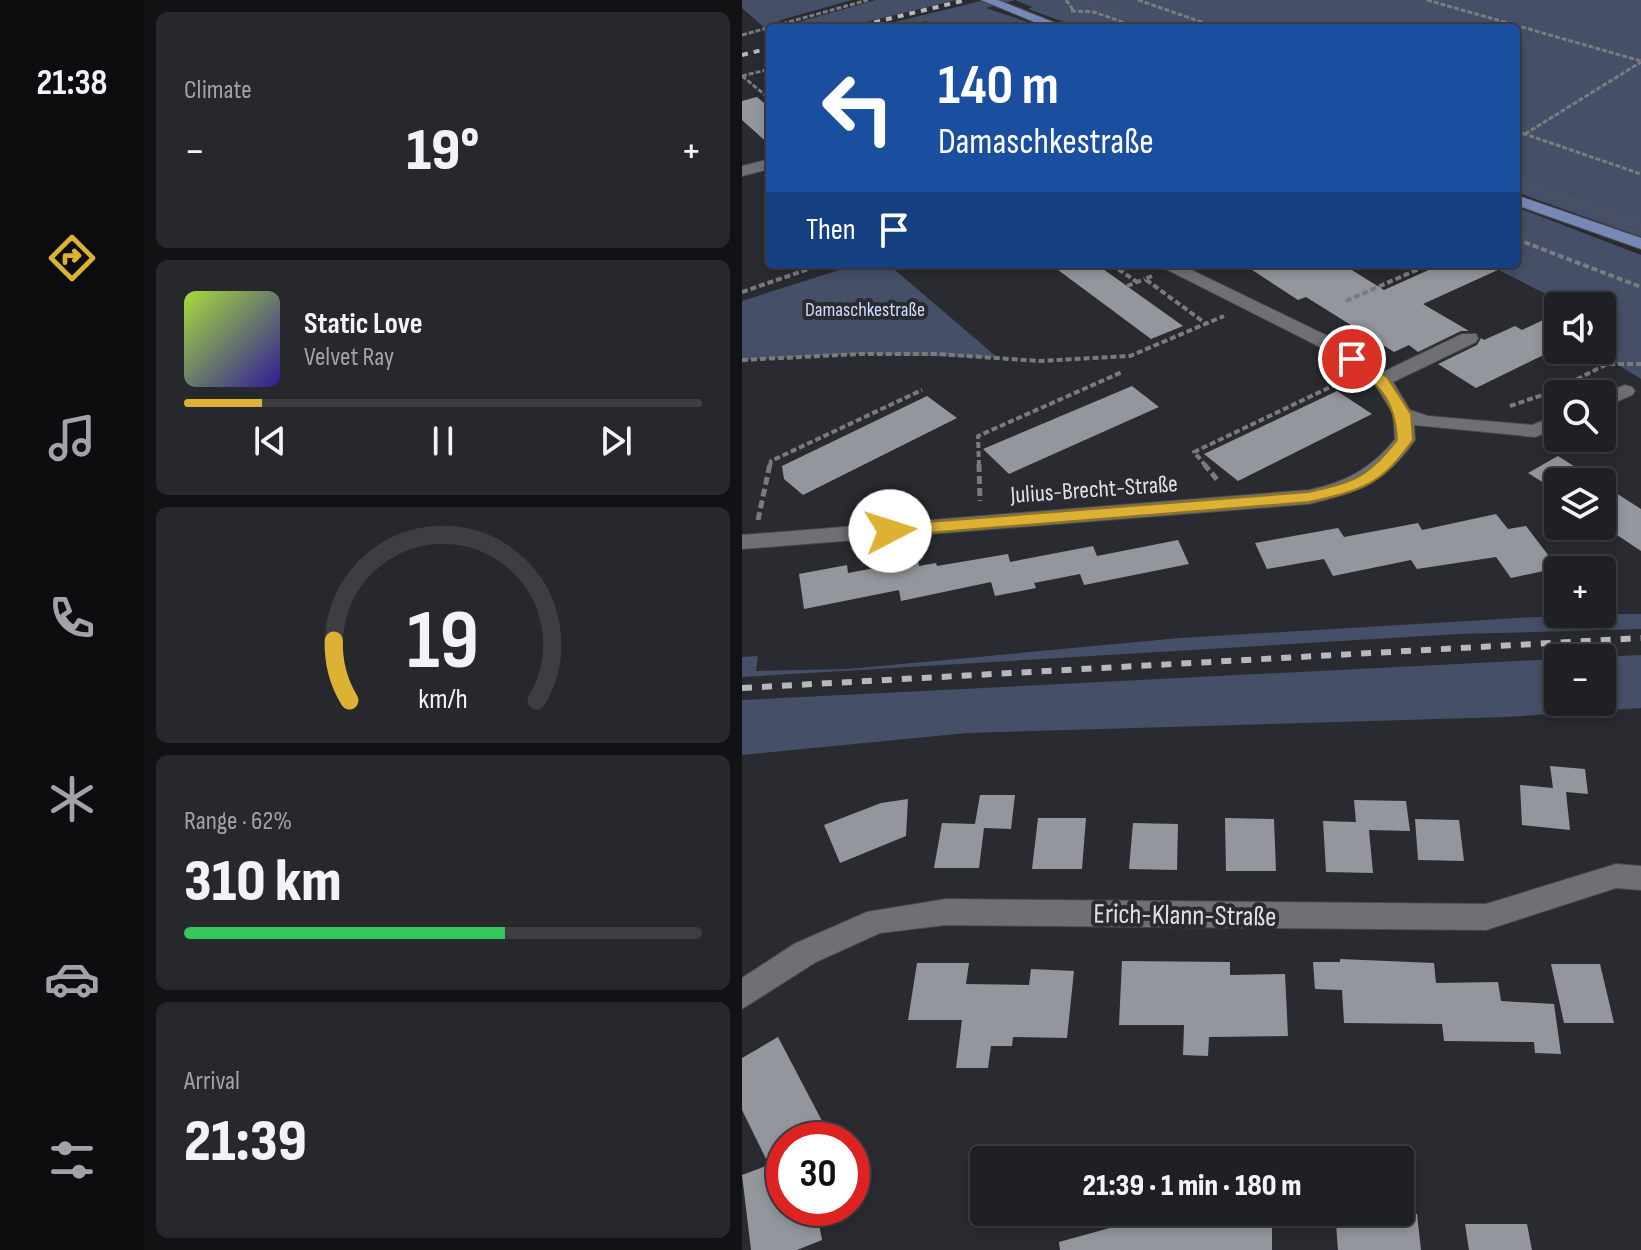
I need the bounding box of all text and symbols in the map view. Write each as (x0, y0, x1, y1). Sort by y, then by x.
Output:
text: 140 m (938, 53, 1059, 120)
icon: left (806, 56, 910, 160)
text: 21:38 (36, 62, 108, 105)
text: Climate (184, 75, 252, 106)
text: 19° (406, 115, 480, 187)
text: Damaschkestraße (938, 121, 1154, 164)
text: − (184, 125, 206, 178)
text: + (680, 125, 702, 178)
icon: arrive (872, 208, 916, 252)
text: Then (806, 212, 856, 248)
icon: directions (44, 230, 100, 286)
map controls (1544, 292, 1616, 716)
button: sound (1544, 292, 1616, 364)
park label: Damaschkestraße (805, 298, 925, 322)
text: Static Love (304, 306, 423, 342)
pin (1318, 325, 1386, 393)
icon: arrive (1330, 337, 1374, 381)
text: Velvet Ray (304, 342, 394, 373)
button: search (1544, 380, 1616, 452)
icon: music (44, 410, 100, 466)
icon: previous (248, 419, 292, 463)
icon: pause (421, 419, 465, 463)
icon: next (594, 419, 638, 463)
button: layers (1544, 468, 1616, 540)
street label: Julius-Brecht-Straße (1008, 469, 1179, 510)
position arrow (848, 489, 932, 573)
button: + (1544, 556, 1616, 628)
icon: phone (44, 590, 100, 646)
text: 19 (407, 592, 479, 692)
button: − (1544, 644, 1616, 716)
text: km/h (418, 682, 468, 717)
icon: climate (44, 771, 100, 827)
text: Range · 62% (184, 806, 292, 837)
text: 310 km (184, 846, 342, 918)
street label: Erich-Klann-Straße (1093, 897, 1277, 934)
icon: car (44, 951, 100, 1007)
text: Arrival (184, 1066, 240, 1097)
text: 21:39 (184, 1106, 307, 1178)
speed limit sign: 30 (766, 1122, 870, 1226)
icon: filters (44, 1132, 100, 1188)
text: 21:39 · 1 min · 180 m (1083, 1168, 1301, 1204)

